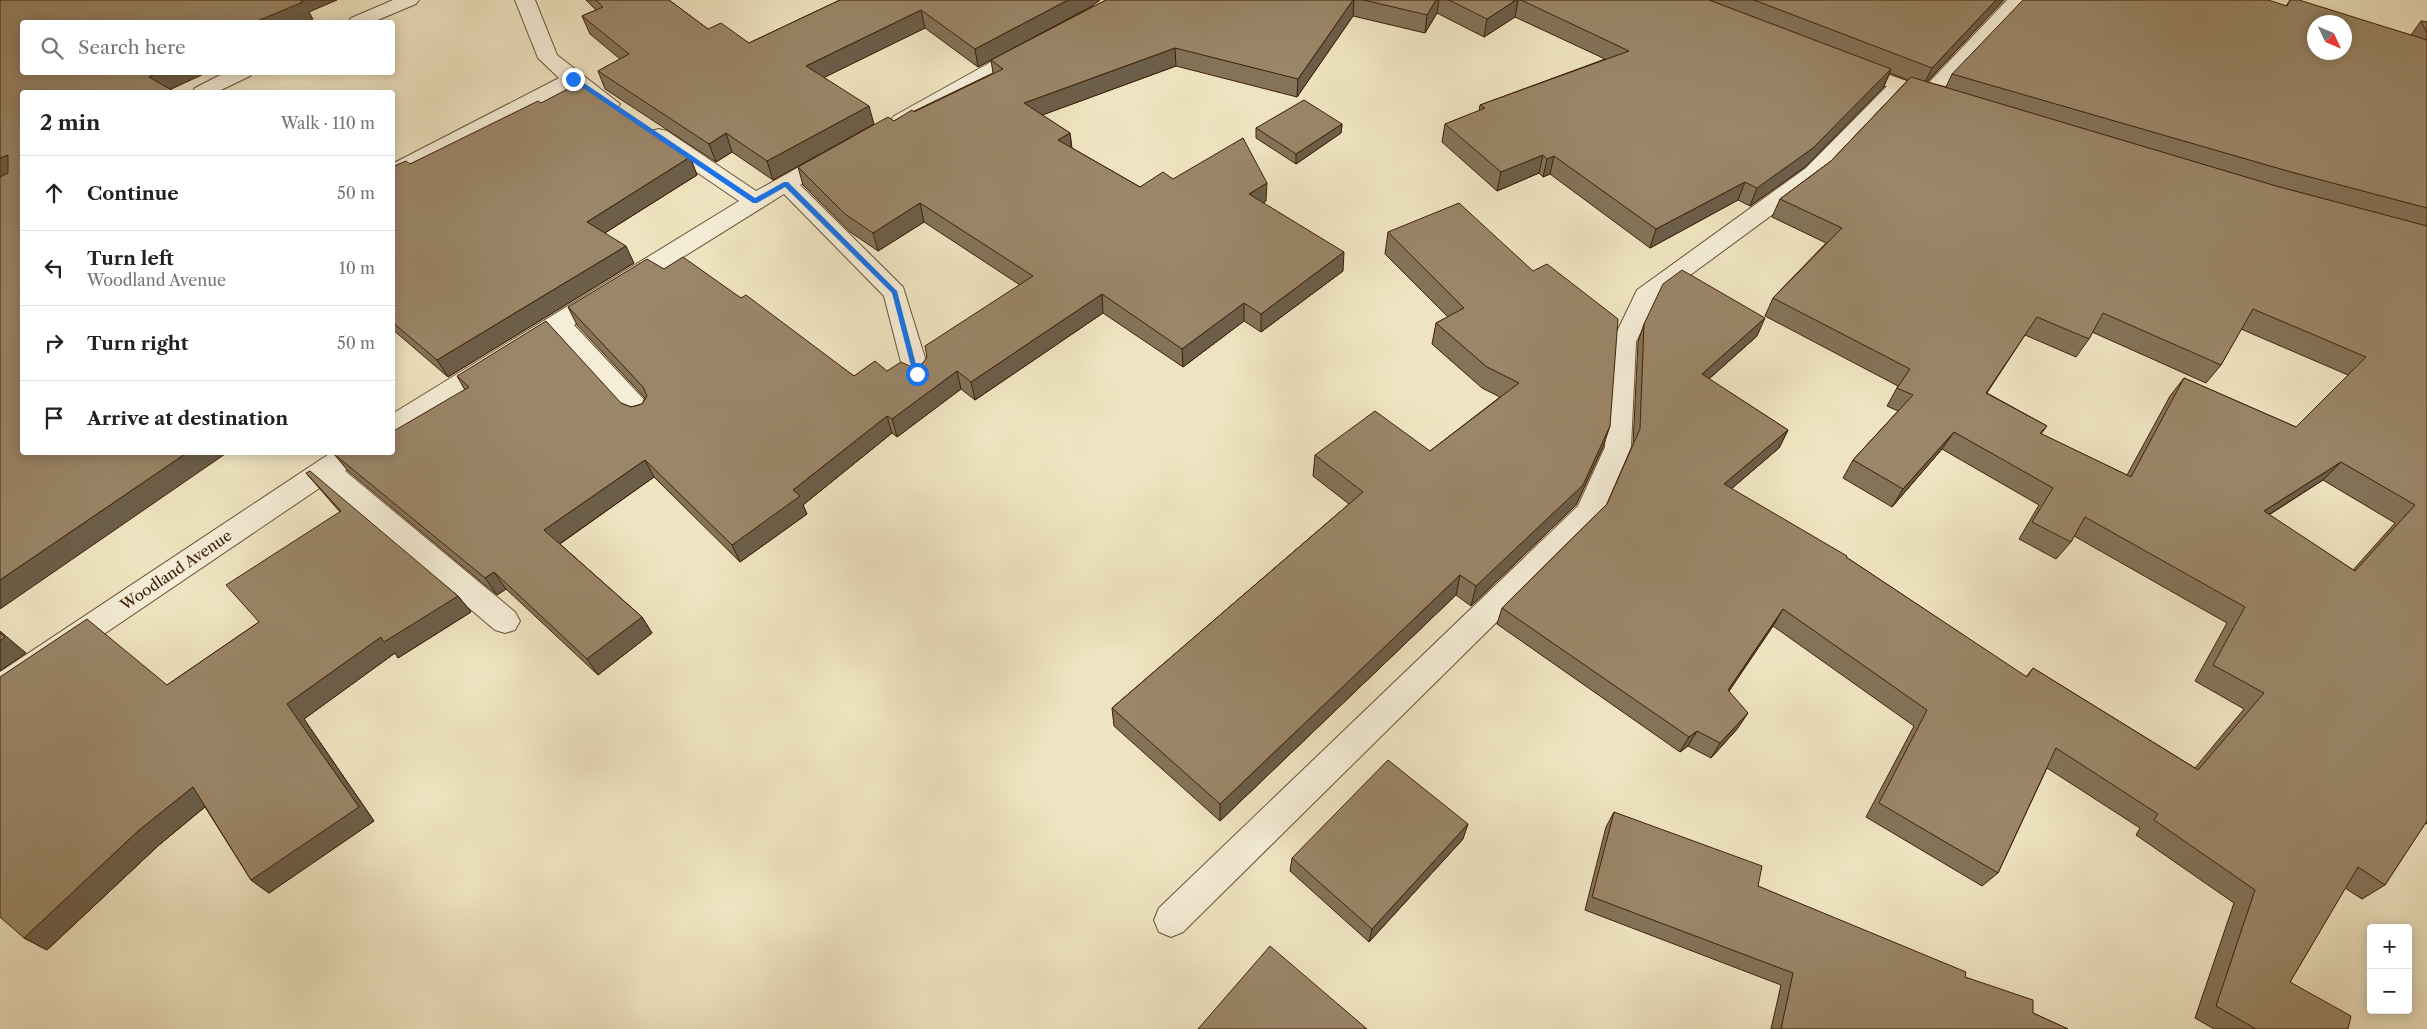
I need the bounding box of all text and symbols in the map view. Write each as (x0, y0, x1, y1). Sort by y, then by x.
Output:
north arrow (2307, 15, 2352, 60)
search box (20, 20, 395, 75)
icon: search (38, 34, 66, 62)
text: Search here (78, 36, 186, 59)
route end (562, 68, 585, 91)
text: 2 min (40, 110, 100, 135)
text: Walk · 110 m (281, 113, 375, 133)
icon: ahead (40, 179, 68, 207)
text: Continue (87, 182, 179, 205)
text: 50 m (337, 183, 375, 203)
text: Turn left (87, 247, 174, 270)
icon: left (40, 254, 68, 282)
text: 10 m (339, 258, 375, 278)
text: Woodland Avenue (87, 270, 226, 290)
icon: right (40, 329, 68, 357)
text: Turn right (87, 332, 188, 355)
text: 50 m (337, 333, 375, 353)
route start (906, 363, 929, 386)
icon: arrive (40, 404, 68, 432)
text: Arrive at destination (87, 407, 288, 430)
street label: Woodland Avenue (116, 526, 235, 615)
map controls (2367, 924, 2412, 1014)
button: + (2367, 924, 2412, 969)
button: − (2367, 969, 2412, 1014)

